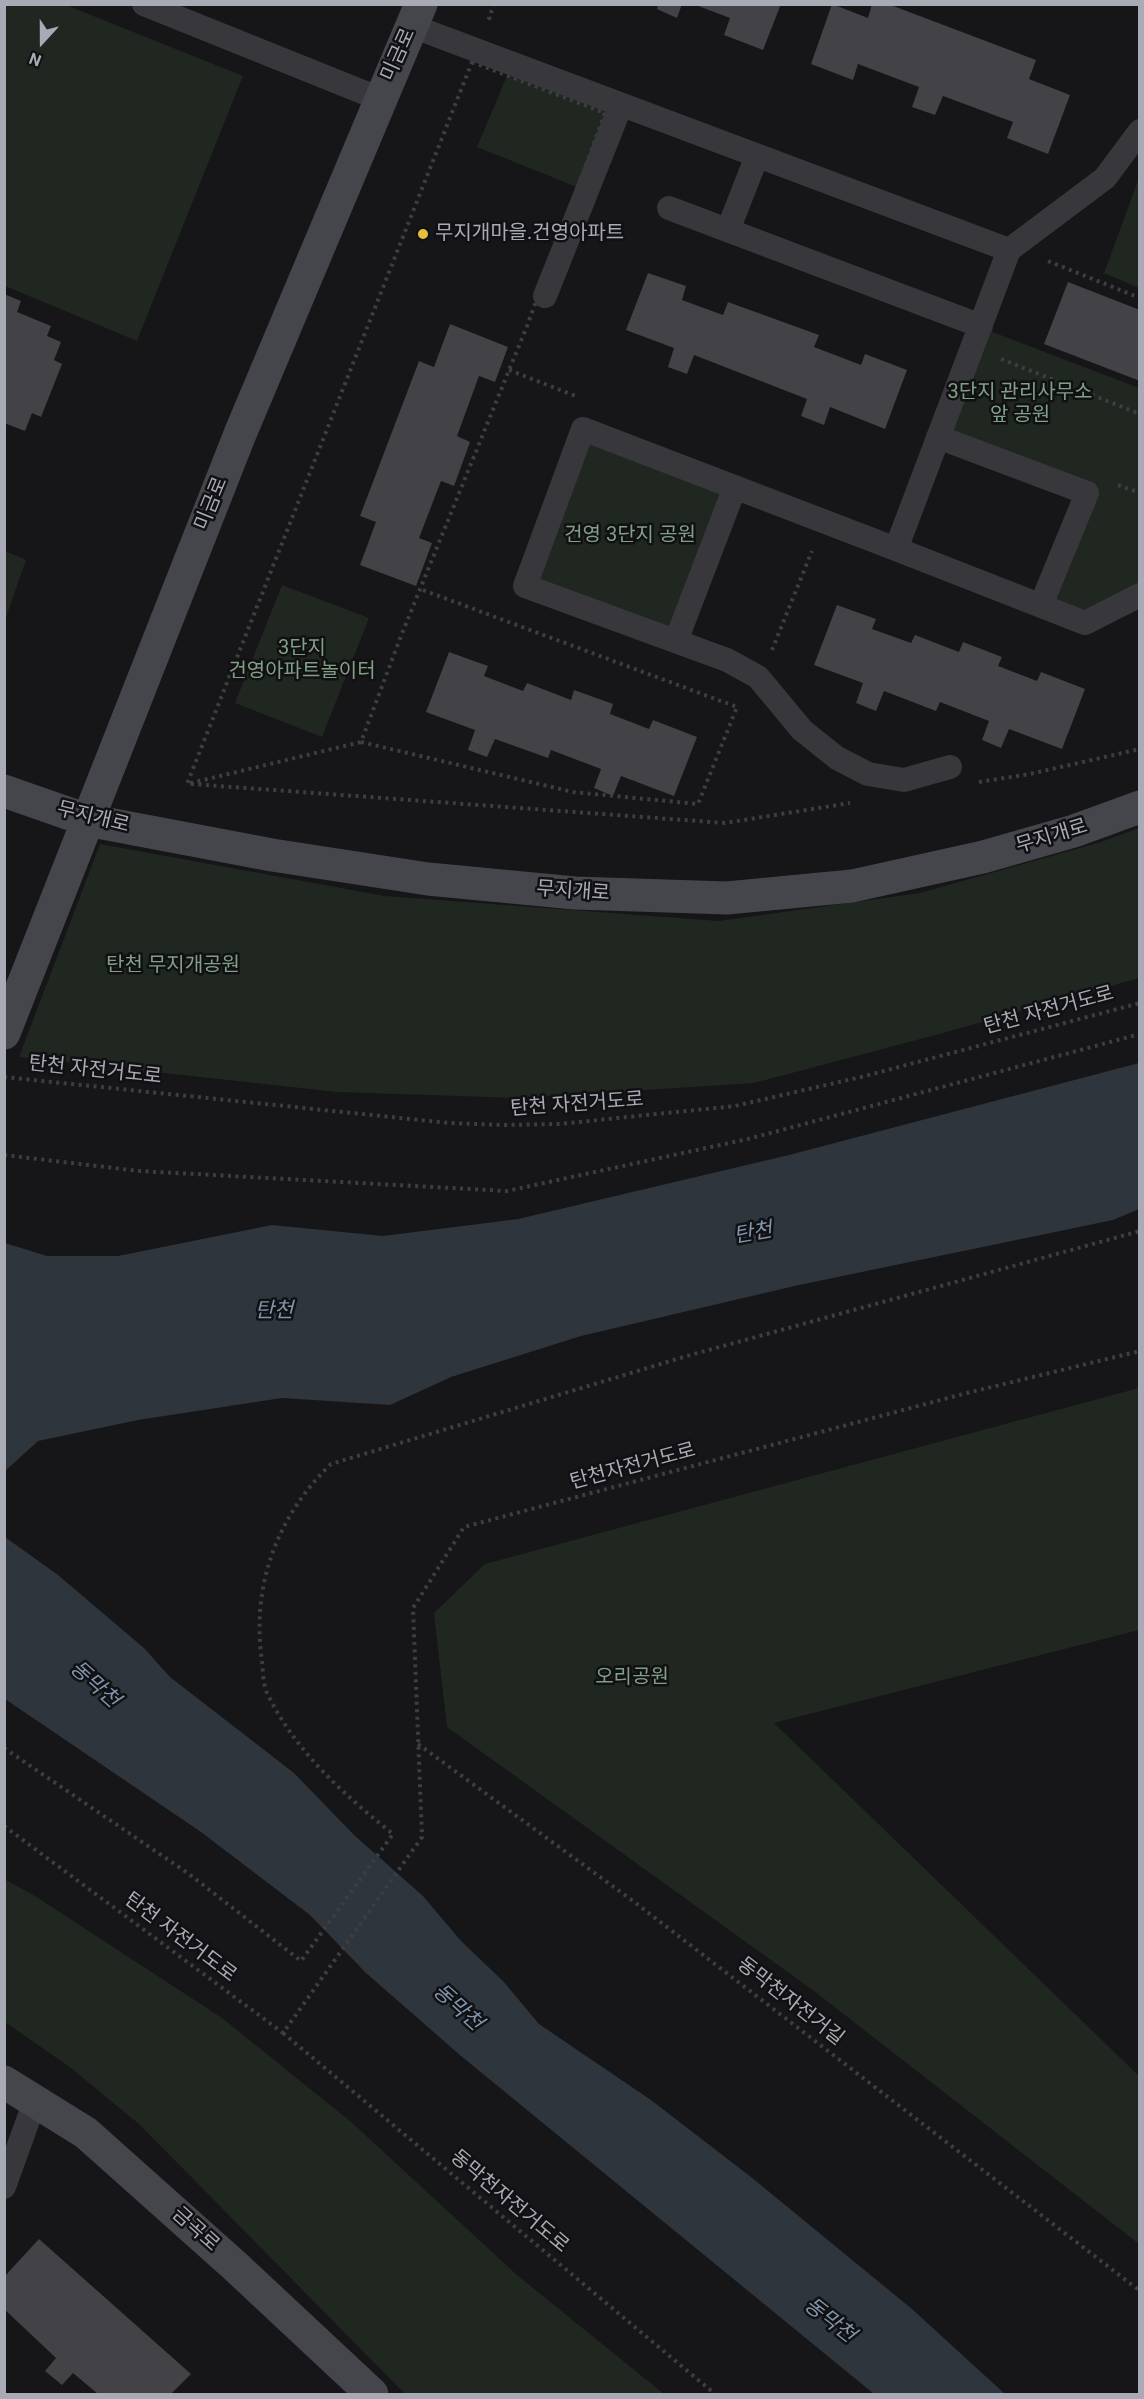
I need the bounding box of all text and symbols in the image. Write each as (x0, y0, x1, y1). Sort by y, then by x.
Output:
north arrow (12, 12, 72, 72)
street label: 미금로 (377, 25, 421, 85)
text: N (27, 48, 44, 70)
place label: 무지개마을.건영아파트 (435, 222, 624, 246)
marker: 무지개마을.건영아파트 (416, 227, 430, 241)
park label: 3단지 관리사무소 앞 공원 (947, 381, 1093, 428)
street label: 미금로 (191, 474, 233, 534)
park label: 건영 3단지 공원 (564, 524, 696, 548)
park label: 3단지 건영아파트놀이터 (228, 637, 376, 684)
street label: 무지개로 (54, 797, 132, 839)
street label: 무지개로 (1013, 815, 1091, 859)
street label: 무지개로 (535, 877, 611, 907)
park label: 탄천 무지개공원 (106, 954, 240, 978)
street label: 탄천 자전거도로 (981, 982, 1117, 1040)
street label: 탄천 자전거도로 (27, 1052, 163, 1090)
street label: 탄천 자전거도로 (509, 1088, 645, 1122)
water label: 탄천 (732, 1218, 774, 1250)
water label: 탄천 (255, 1299, 293, 1325)
street label: 탄천자전거도로 (568, 1439, 698, 1495)
water label: 동막천 (64, 1656, 124, 1714)
park label: 오리공원 (595, 1666, 669, 1690)
street label: 탄천 자전거도로 (119, 1888, 241, 1988)
street label: 동막천자전거길 (732, 1953, 848, 2051)
water label: 동막천 (427, 1979, 487, 2037)
street label: 동막천자전거도로 (445, 2145, 573, 2259)
street label: 금곡로 (166, 2203, 224, 2257)
water label: 동막천 (798, 2293, 860, 2349)

